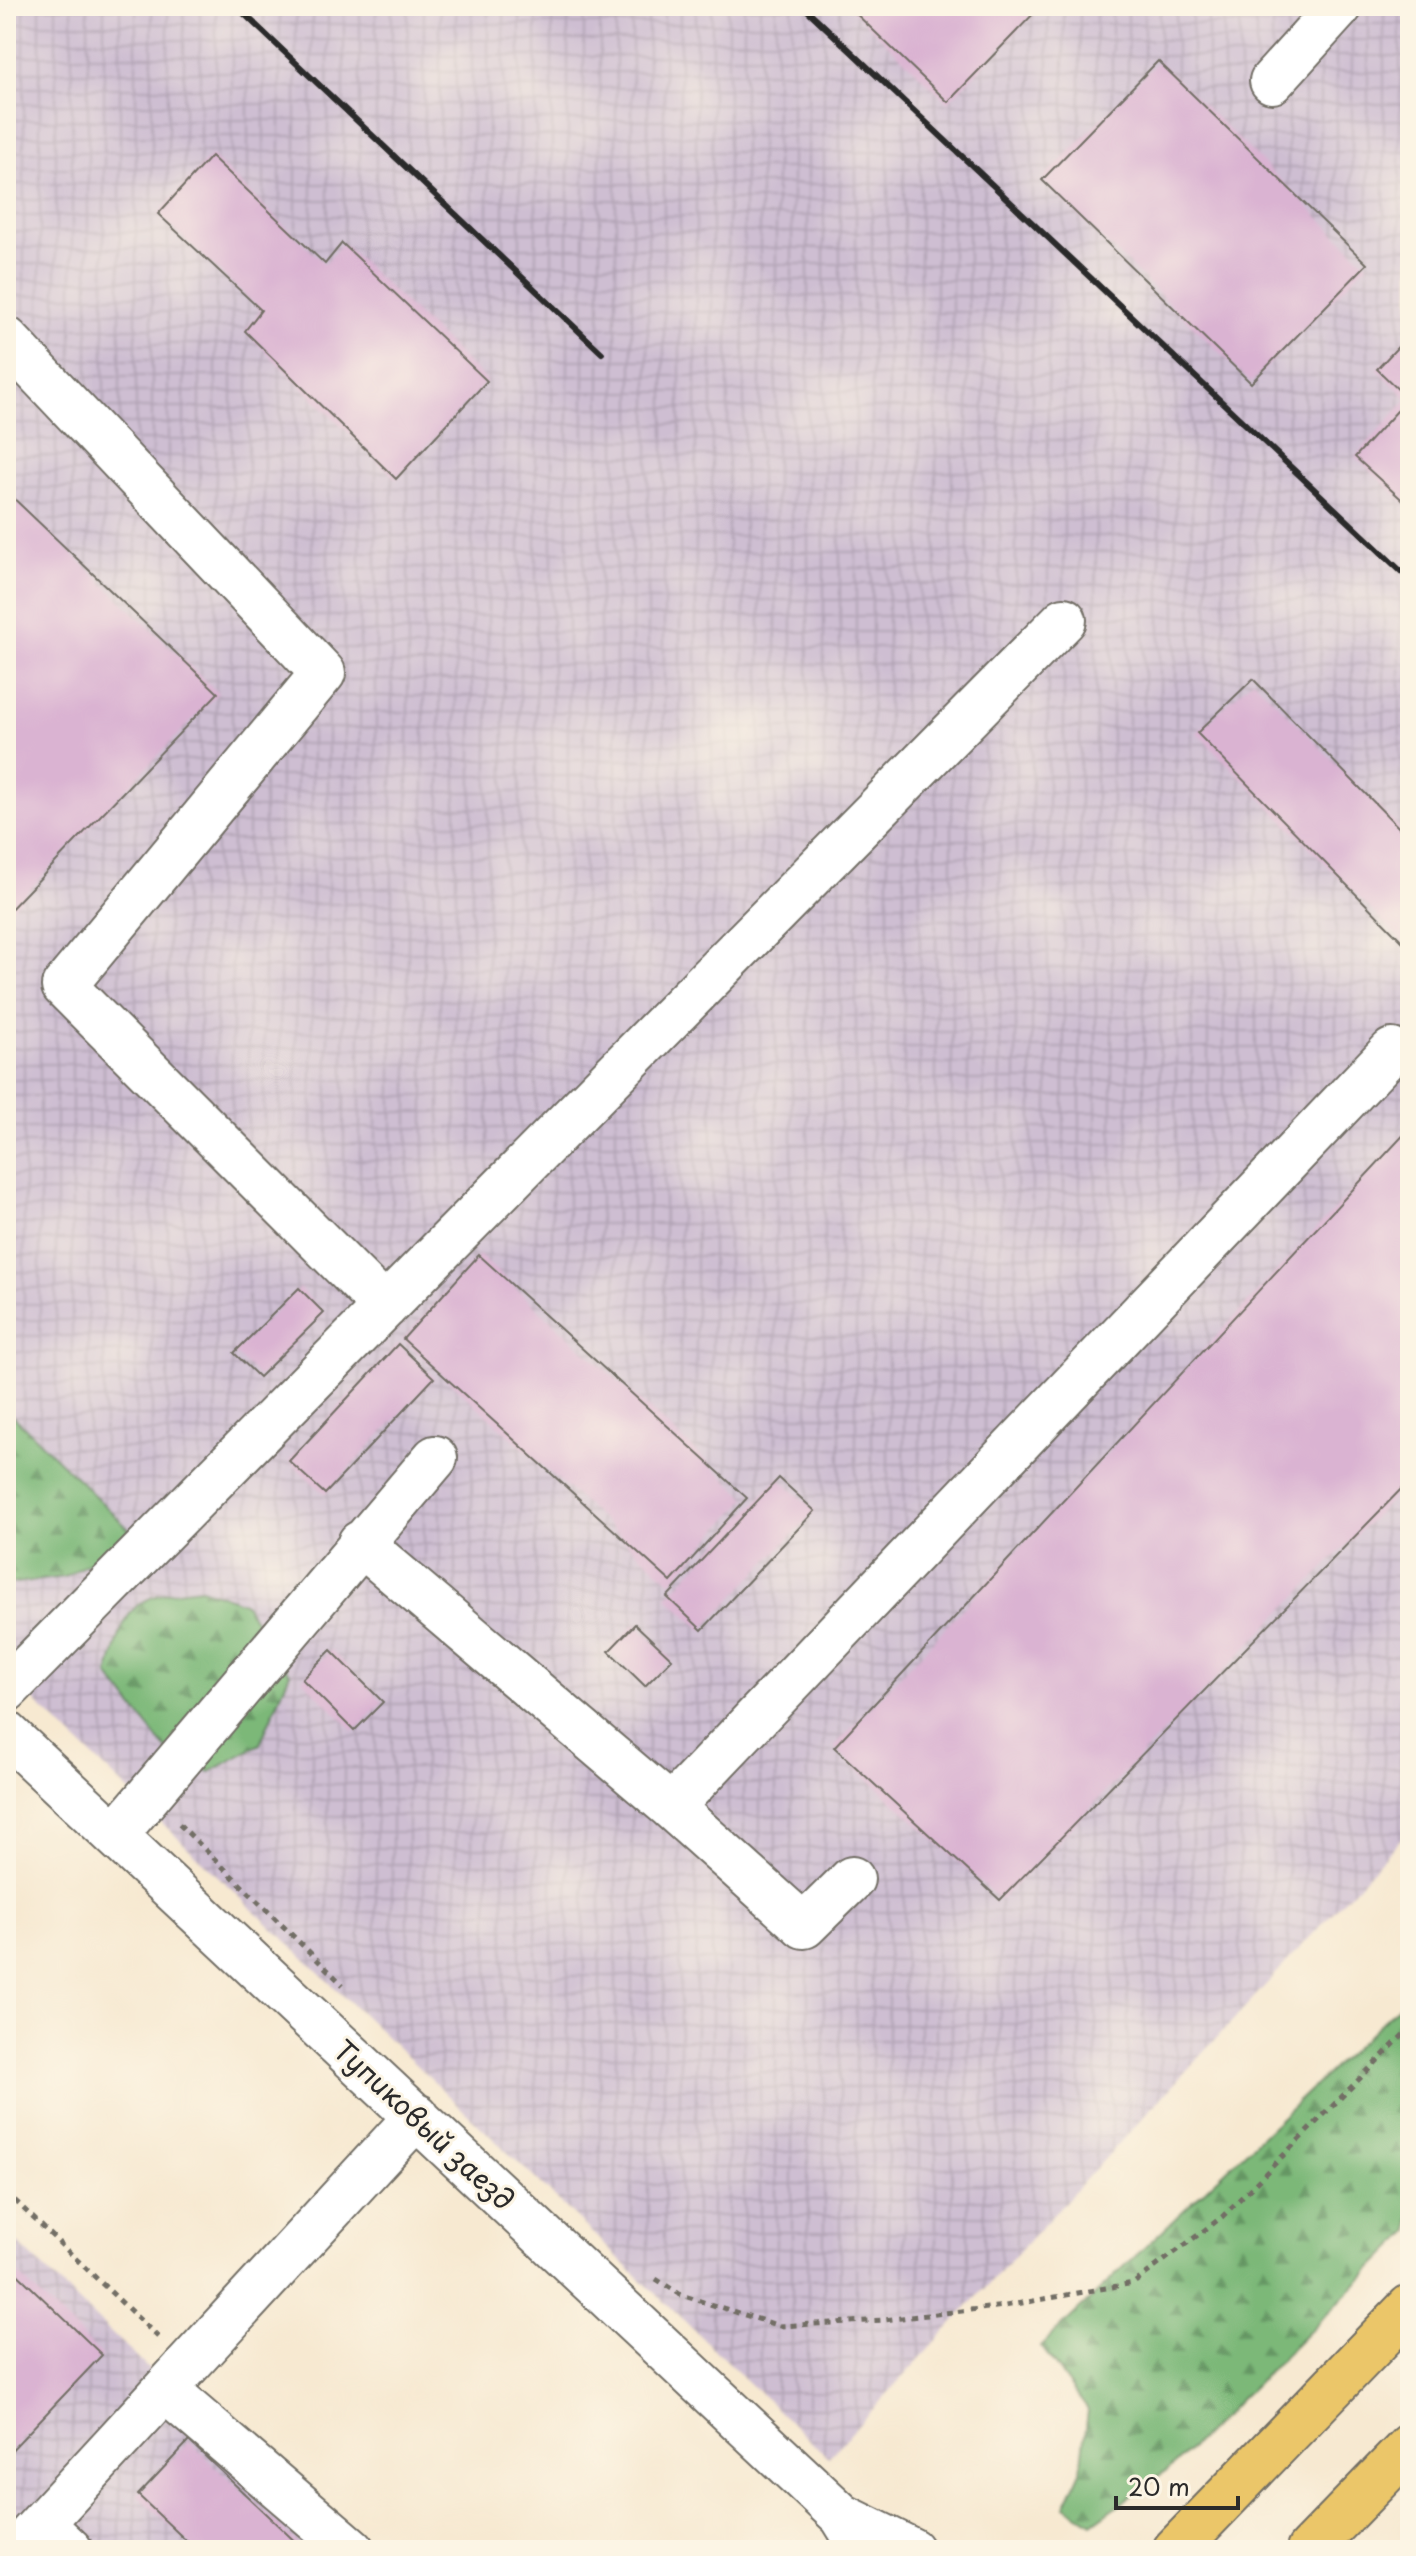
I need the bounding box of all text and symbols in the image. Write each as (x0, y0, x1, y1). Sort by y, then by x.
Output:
street label: Тупиковый заезд (325, 2028, 525, 2220)
scale bar (1116, 2460, 1238, 2510)
text: 20 m (1128, 2468, 1190, 2504)

